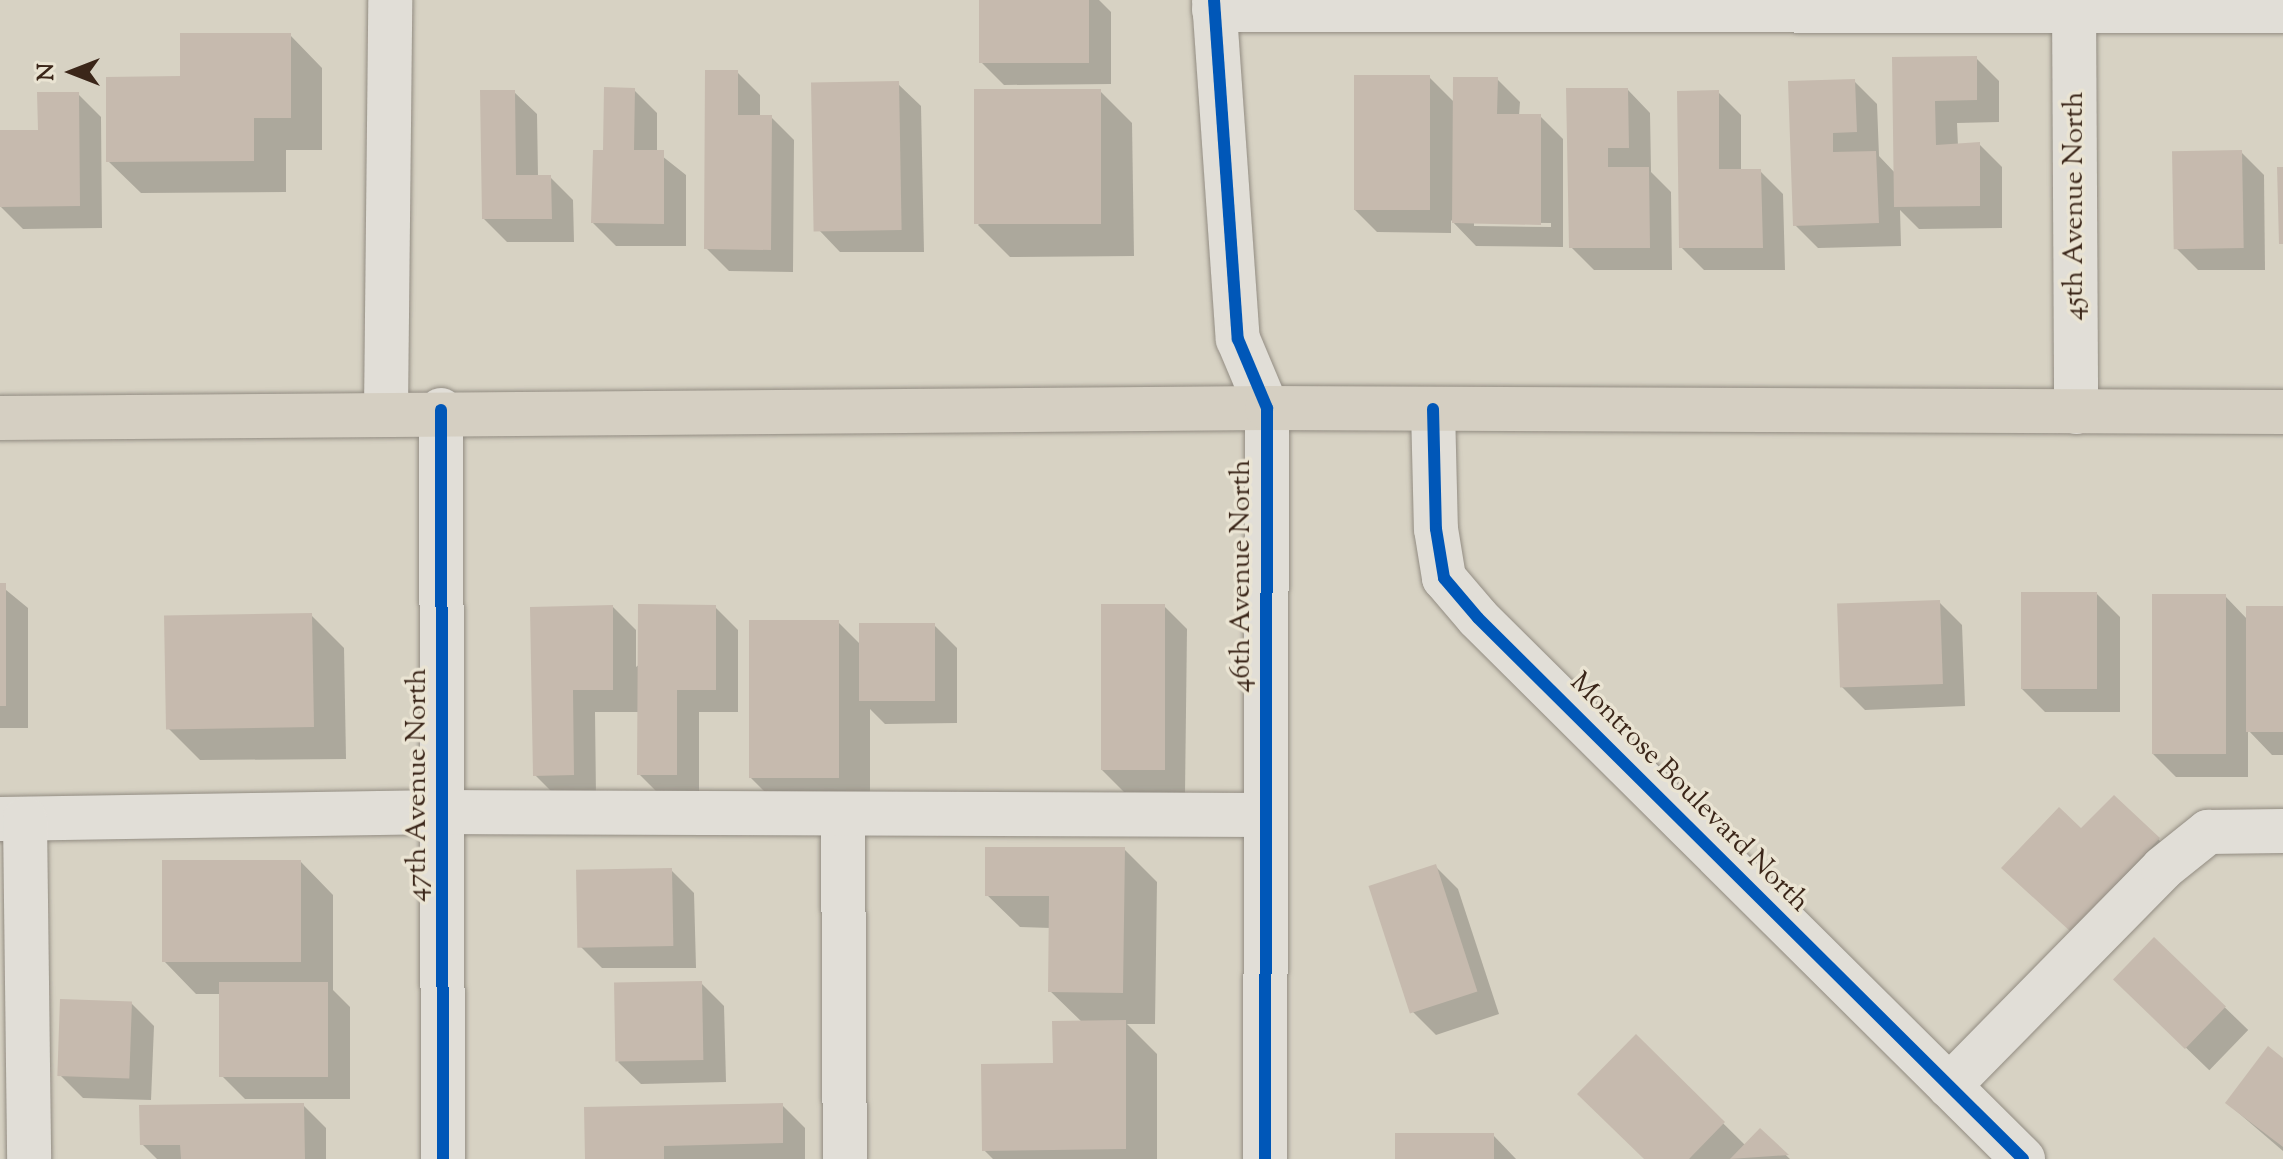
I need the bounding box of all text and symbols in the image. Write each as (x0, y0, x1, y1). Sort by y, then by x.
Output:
north arrow (32, 32, 112, 112)
text: N (32, 63, 64, 81)
street label: 45th Avenue North (2058, 92, 2092, 320)
street label: 46th Avenue North (1225, 460, 1259, 692)
street label: Montrose Boulevard North (1562, 666, 1816, 920)
street label: 47th Avenue North (401, 668, 435, 902)

